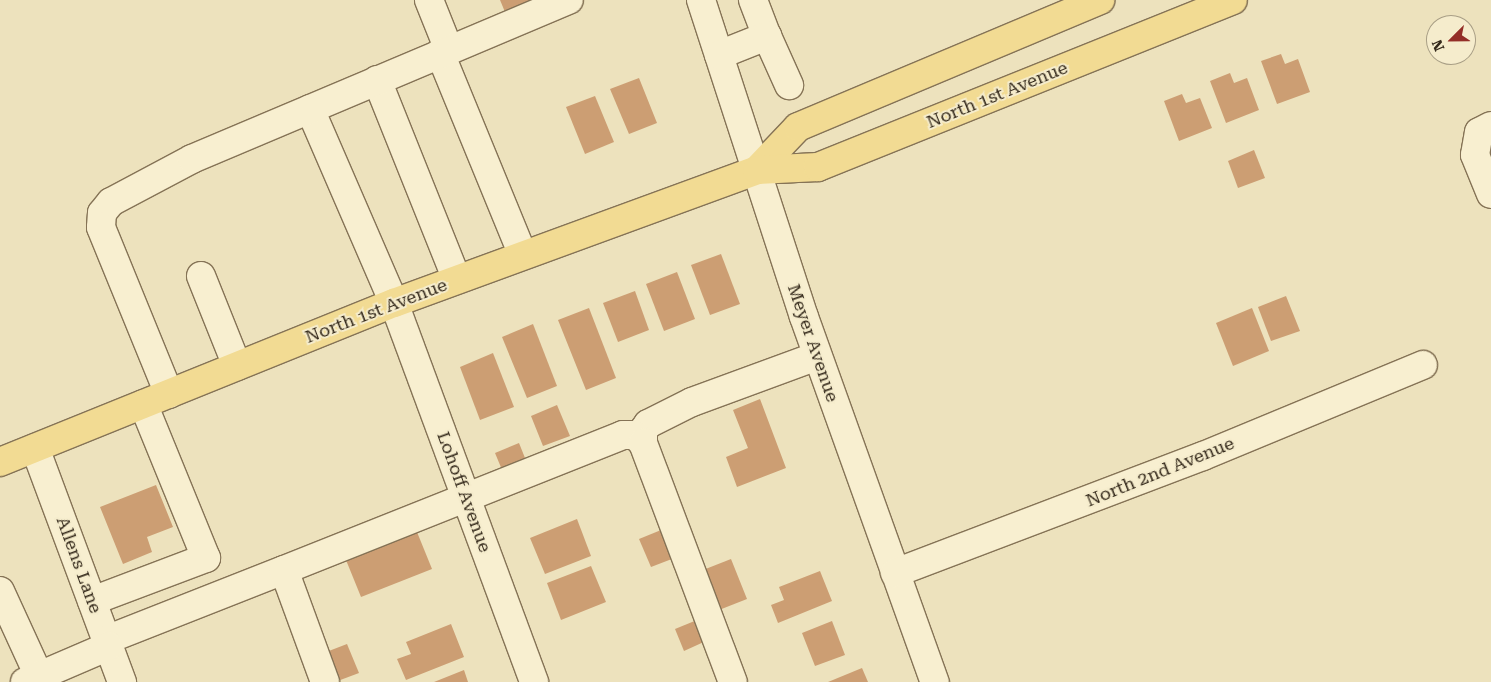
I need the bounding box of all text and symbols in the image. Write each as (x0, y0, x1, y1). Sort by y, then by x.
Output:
north arrow (1426, 15, 1476, 65)
text: N (1429, 37, 1448, 54)
street label: North 1st Avenue (923, 57, 1071, 133)
street label: North 1st Avenue (302, 274, 450, 348)
street label: Meyer Avenue (783, 281, 843, 405)
street label: Lohoff Avenue (432, 429, 496, 555)
street label: North 2nd Avenue (1083, 432, 1237, 512)
street label: Allens Lane (52, 514, 106, 616)

